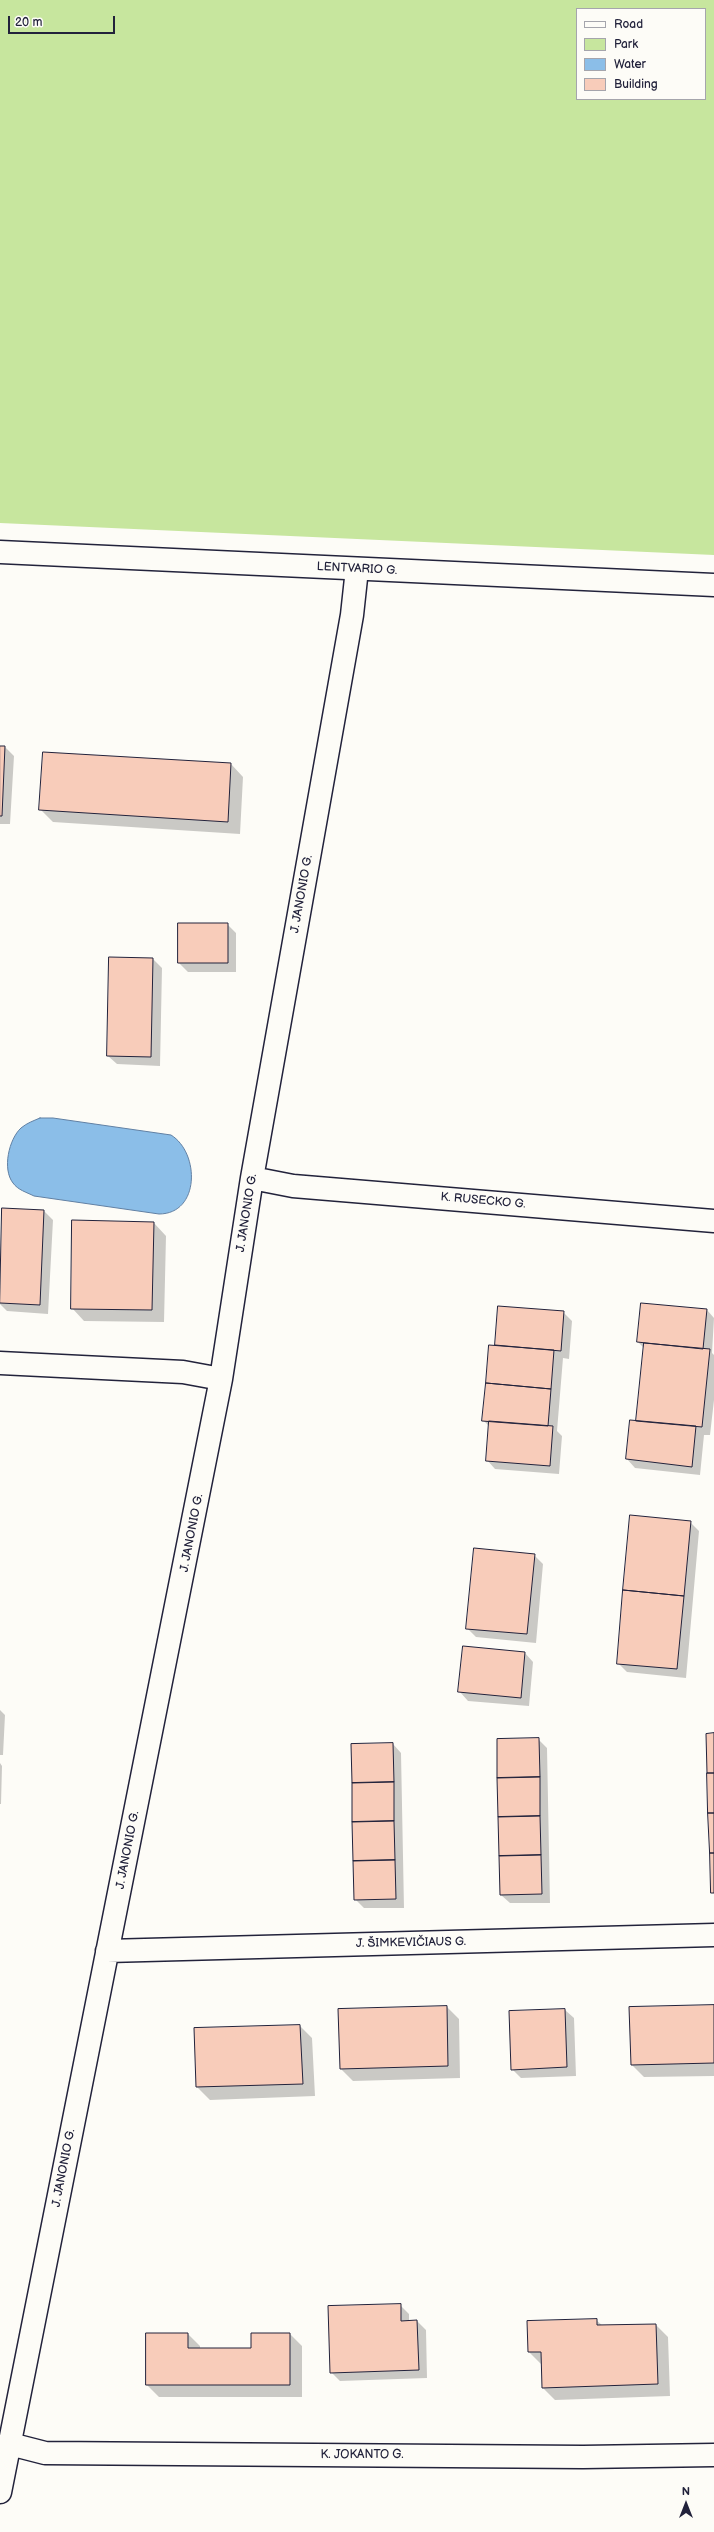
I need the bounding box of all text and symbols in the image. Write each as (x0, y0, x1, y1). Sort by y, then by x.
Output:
scale bar (10, 8, 117, 34)
legend (576, 8, 706, 100)
text: 20 m (15, 15, 42, 30)
text: Road (614, 17, 643, 32)
text: Park (614, 37, 638, 52)
text: Water (614, 57, 646, 72)
text: Building (614, 77, 658, 92)
street label: LENTVARIO G. (316, 560, 398, 578)
street label: J. JANONIO G. (288, 854, 316, 934)
street label: J. JANONIO G. (234, 1173, 260, 1253)
street label: K. RUSECKO G. (440, 1190, 526, 1212)
street label: J. JANONIO G. (177, 1493, 207, 1573)
street label: J. JANONIO G. (113, 1810, 143, 1890)
street label: J. ŠIMKEVIČIAUS G. (356, 1935, 466, 1951)
street label: J. JANONIO G. (49, 2128, 79, 2208)
street label: K. JOKANTO G. (320, 2448, 404, 2462)
north arrow (666, 2484, 706, 2524)
text: N (682, 2485, 690, 2498)

